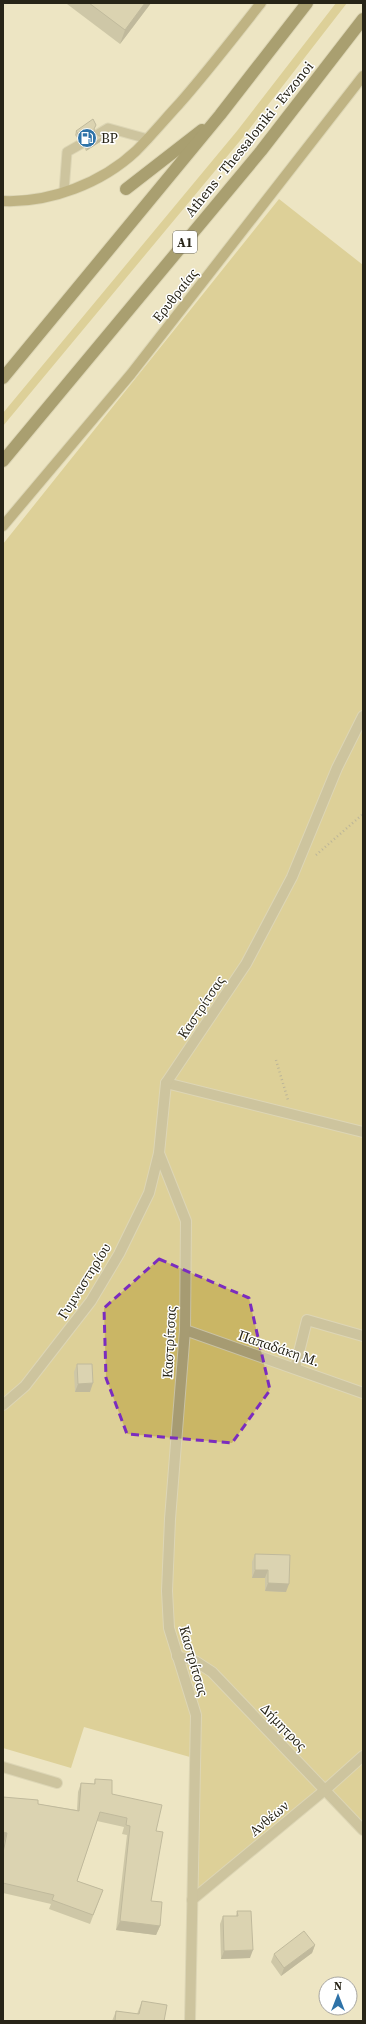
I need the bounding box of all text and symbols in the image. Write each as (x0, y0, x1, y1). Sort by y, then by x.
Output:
street label: Athens - Thessaloniki - Evzonoi (180, 57, 318, 221)
fuel station icon: BP (76, 127, 98, 149)
place label: BP (101, 128, 118, 148)
road number: Α1 (173, 231, 197, 253)
street label: Ερυθραίας (147, 264, 203, 326)
street label: Καστρίτσας (172, 971, 230, 1043)
street label: Γυμναστηρίου (53, 1239, 115, 1323)
street label: Καστρίτσας (157, 1305, 181, 1379)
street label: Παπαδάκη Μ. (236, 1325, 322, 1371)
street label: Καστρίτσας (174, 1623, 214, 1699)
street label: Δήμητρος (256, 1699, 312, 1755)
street label: Ανθέων (245, 1795, 293, 1840)
north arrow (318, 1976, 358, 2016)
text: N (334, 1979, 342, 1994)

